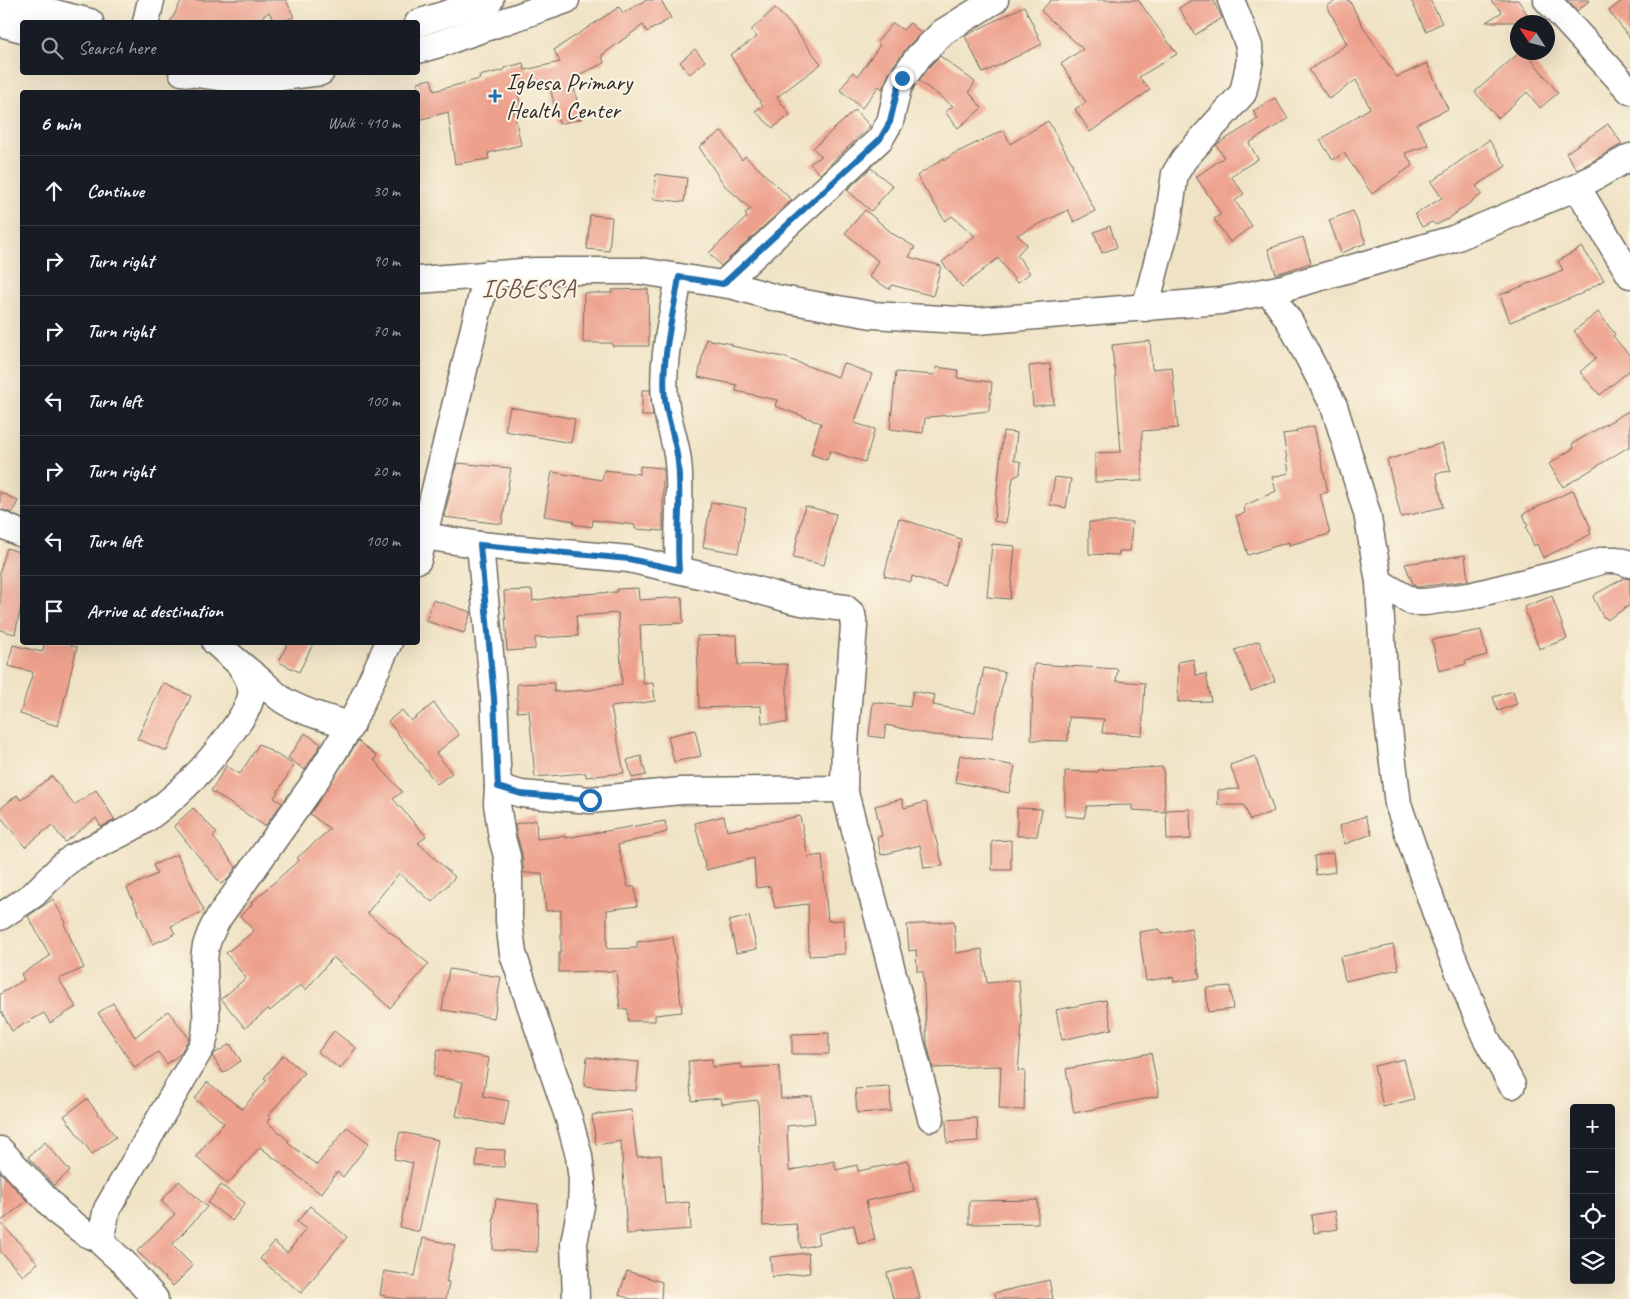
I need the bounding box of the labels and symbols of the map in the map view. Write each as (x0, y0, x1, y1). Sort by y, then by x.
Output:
north arrow (1510, 15, 1555, 60)
place label: Igbesa Primary Health Center (506, 67, 634, 125)
route end (891, 67, 914, 90)
marker: Igbesa Primary Health Center (488, 89, 502, 103)
district label: IGBESSA (482, 272, 577, 305)
route start (579, 789, 602, 812)

